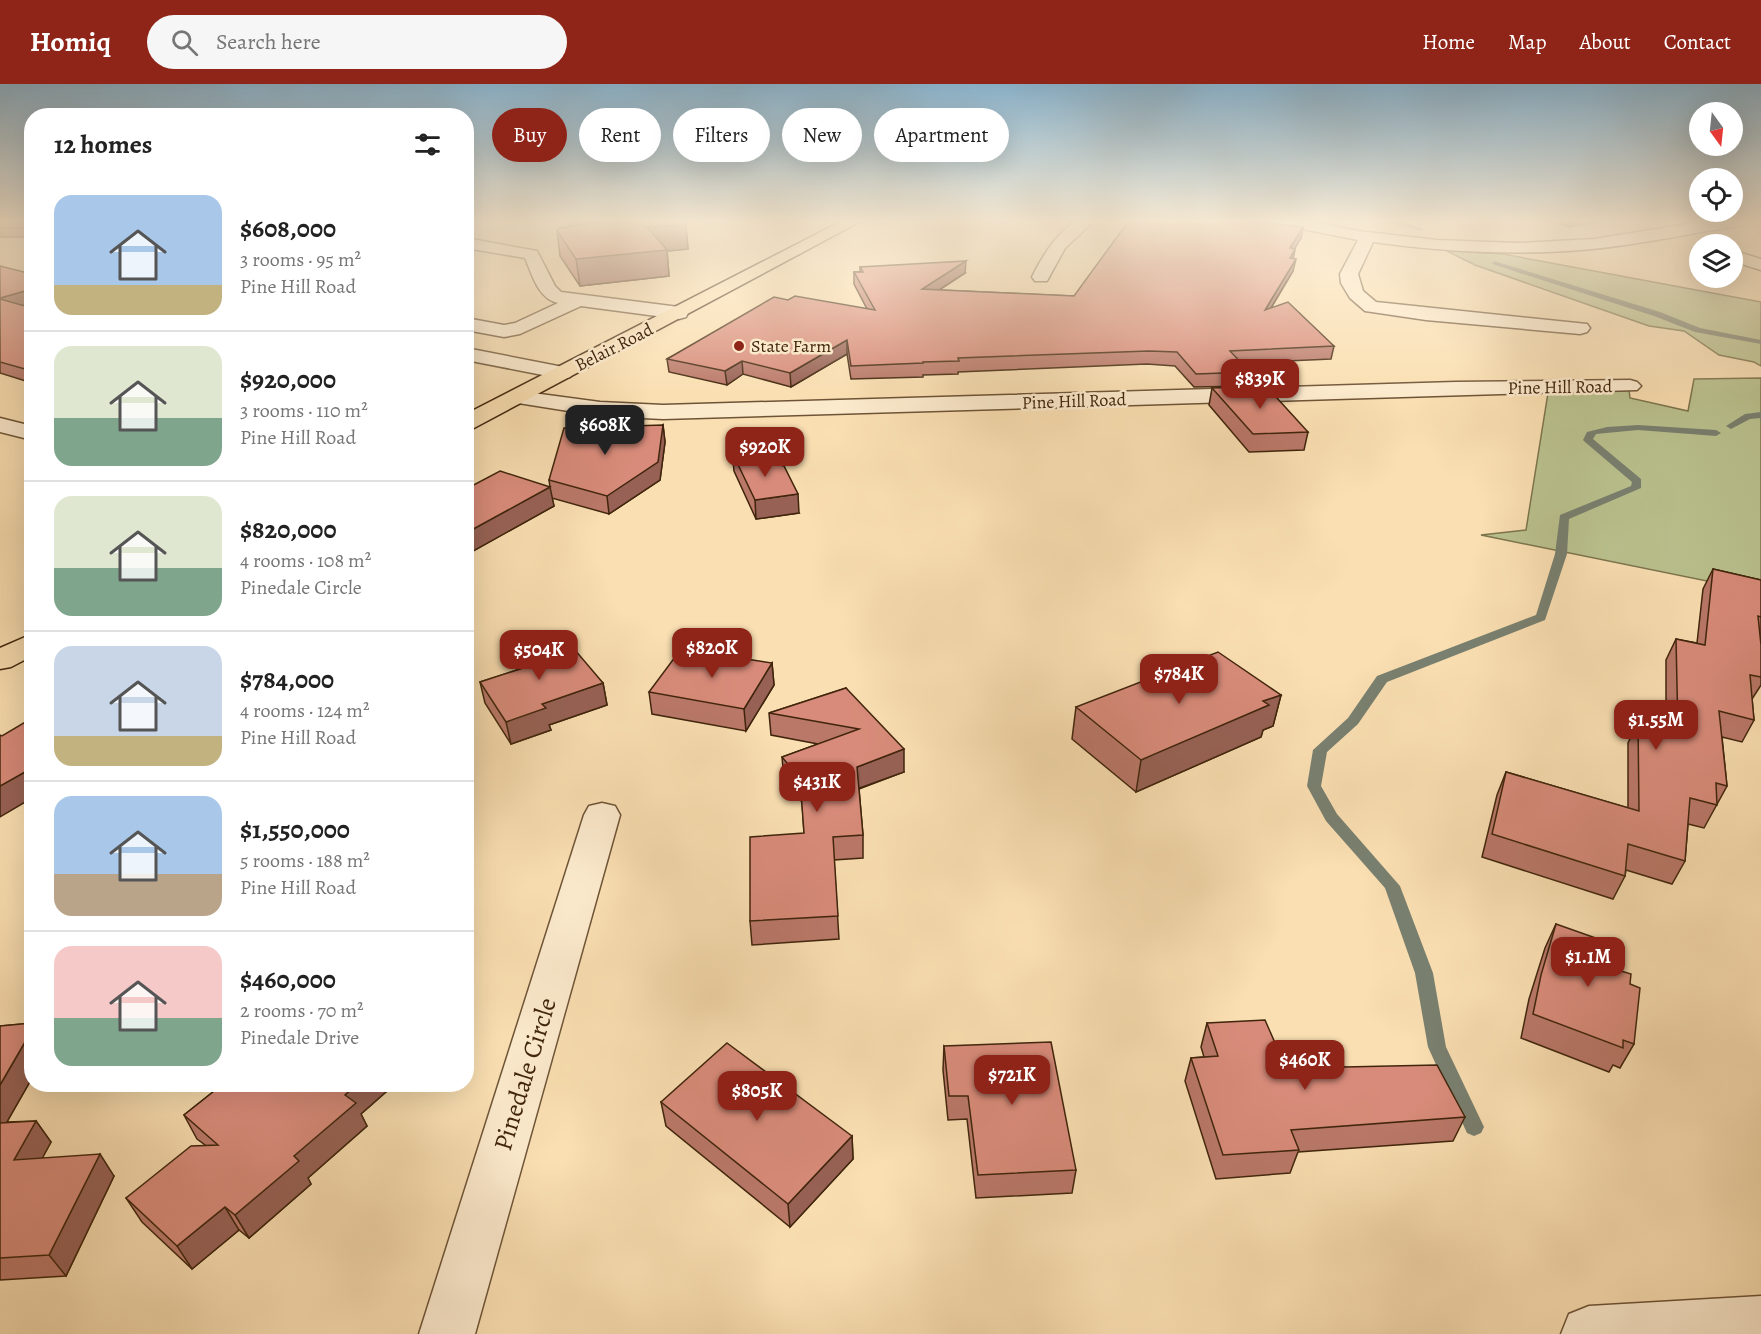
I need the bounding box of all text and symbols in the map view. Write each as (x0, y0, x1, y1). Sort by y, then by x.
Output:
search box (147, 15, 567, 69)
text: Homiq (30, 23, 111, 61)
icon: search (168, 26, 201, 59)
text: Search here (216, 27, 321, 57)
text: Home (1422, 28, 1475, 56)
text: Map (1508, 28, 1546, 56)
text: About (1579, 28, 1631, 56)
text: Contact (1664, 28, 1731, 56)
north arrow (1689, 102, 1743, 156)
map controls (1689, 102, 1743, 288)
chip: Buy (492, 108, 567, 162)
chip: Rent (579, 108, 661, 162)
chip: Filters (673, 108, 770, 162)
chip: New (782, 108, 862, 162)
chip: Apartment (874, 108, 1009, 162)
text: 12 homes (54, 127, 152, 162)
icon: filters (411, 128, 444, 161)
button: locate (1689, 168, 1743, 222)
text: $608,000 (240, 211, 336, 246)
icon: home (102, 219, 174, 291)
button: layers (1689, 234, 1743, 288)
text: 3 rooms · 95 m² (240, 246, 361, 273)
text: Pine Hill Road (240, 273, 356, 300)
street label: Belair Road (571, 317, 657, 377)
place label: State Farm (751, 334, 831, 358)
marker: State Farm (732, 339, 746, 353)
pin: $839K (1218, 359, 1302, 410)
text: $920,000 (240, 362, 336, 397)
text: $839K (1235, 365, 1285, 392)
icon: home (102, 370, 174, 442)
street label: Pine Hill Road (1507, 374, 1613, 400)
street label: Pine Hill Road (1021, 387, 1127, 415)
text: 3 rooms · 110 m² (240, 397, 368, 424)
pin: $608K (563, 405, 647, 456)
text: $608K (579, 411, 631, 438)
text: Pine Hill Road (240, 424, 356, 451)
pin: $920K (723, 427, 807, 478)
text: $920K (739, 433, 791, 460)
text: $820,000 (240, 512, 336, 547)
icon: home (102, 520, 174, 592)
text: 4 rooms · 108 m² (240, 547, 371, 574)
text: Pinedale Circle (240, 574, 362, 601)
pin: $820K (670, 628, 754, 679)
pin: $504K (497, 630, 581, 681)
text: $820K (686, 634, 738, 661)
text: $504K (514, 636, 564, 663)
pin: $784K (1137, 654, 1221, 705)
text: $784K (1154, 660, 1204, 687)
text: $784,000 (240, 662, 334, 697)
icon: home (102, 670, 174, 742)
text: 4 rooms · 124 m² (240, 697, 370, 724)
pin: $1.55M (1607, 700, 1705, 751)
text: $1.55M (1628, 706, 1684, 733)
text: Pine Hill Road (240, 724, 356, 751)
pin: $431K (775, 762, 859, 813)
text: $431K (793, 768, 841, 795)
text: $1,550,000 (240, 812, 350, 847)
icon: home (102, 820, 174, 892)
text: 5 rooms · 188 m² (240, 847, 370, 874)
text: Pine Hill Road (240, 874, 356, 901)
pin: $1.1M (1546, 937, 1630, 988)
text: $1.1M (1565, 943, 1611, 970)
text: $460,000 (240, 962, 336, 997)
icon: home (102, 970, 174, 1042)
street label: Pinedale Circle (485, 993, 565, 1155)
text: 2 rooms · 70 m² (240, 997, 364, 1024)
text: Pinedale Drive (240, 1024, 359, 1051)
pin: $460K (1263, 1040, 1347, 1091)
text: $460K (1279, 1046, 1331, 1073)
pin: $721K (970, 1055, 1054, 1106)
text: $721K (988, 1061, 1036, 1088)
pin: $805K (715, 1071, 799, 1122)
text: $805K (732, 1077, 782, 1104)

